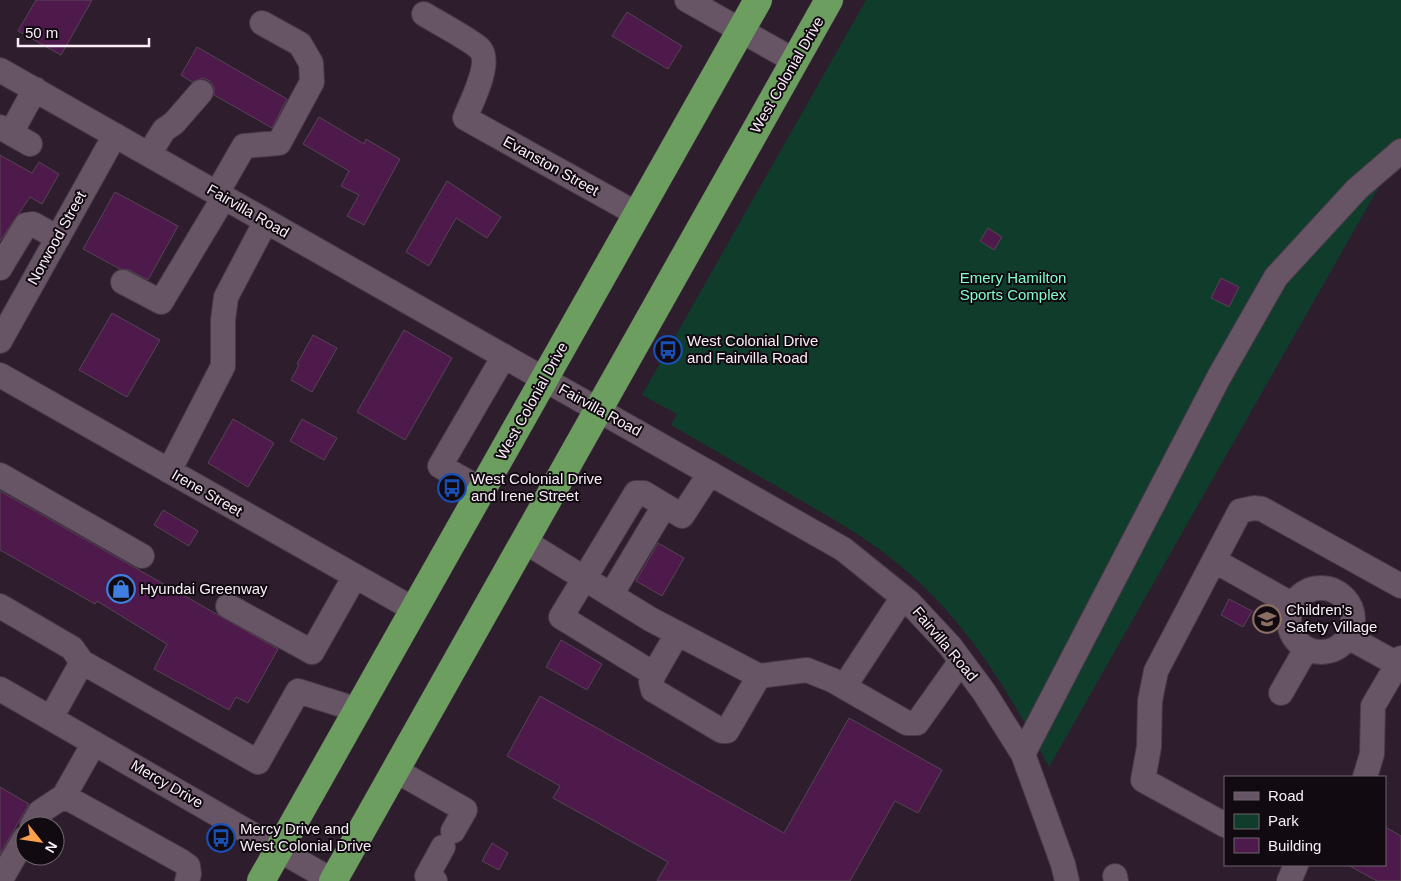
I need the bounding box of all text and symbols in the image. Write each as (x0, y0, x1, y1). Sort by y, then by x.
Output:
street label: West Colonial Drive (746, 14, 827, 136)
scale bar (18, 15, 149, 47)
text: 50 m (25, 24, 58, 41)
street label: Evanston Street (500, 132, 603, 199)
street label: Fairvilla Road (204, 180, 292, 241)
street label: Norwood Street (24, 187, 90, 287)
park label: Emery Hamilton Sports Complex (960, 269, 1067, 303)
place label: West Colonial Drive and Fairvilla Road (687, 332, 818, 366)
bus stop icon: West Colonial Drive and Fairvilla Road (653, 335, 683, 365)
street label: West Colonial Drive (492, 339, 571, 462)
street label: Fairvilla Road (556, 380, 644, 439)
street label: Irene Street (169, 466, 246, 520)
place label: West Colonial Drive and Irene Street (471, 470, 602, 504)
bus stop icon: West Colonial Drive and Irene Street (437, 473, 467, 503)
shop icon: Hyundai Greenway (106, 574, 136, 604)
place label: Hyundai Greenway (140, 580, 268, 597)
place label: Children's Safety Village (1286, 601, 1377, 635)
street label: Fairvilla Road (909, 603, 981, 684)
school or university icon: Children's Safety Village (1252, 604, 1282, 634)
street label: Mercy Drive (128, 756, 206, 811)
legend (1224, 776, 1386, 866)
text: Road (1268, 787, 1304, 804)
text: Park (1268, 812, 1299, 829)
north arrow (15, 816, 65, 866)
place label: Mercy Drive and West Colonial Drive (240, 820, 371, 854)
bus stop icon: Mercy Drive and West Colonial Drive (206, 823, 236, 853)
text: Building (1268, 837, 1321, 854)
text: N (42, 839, 61, 856)

